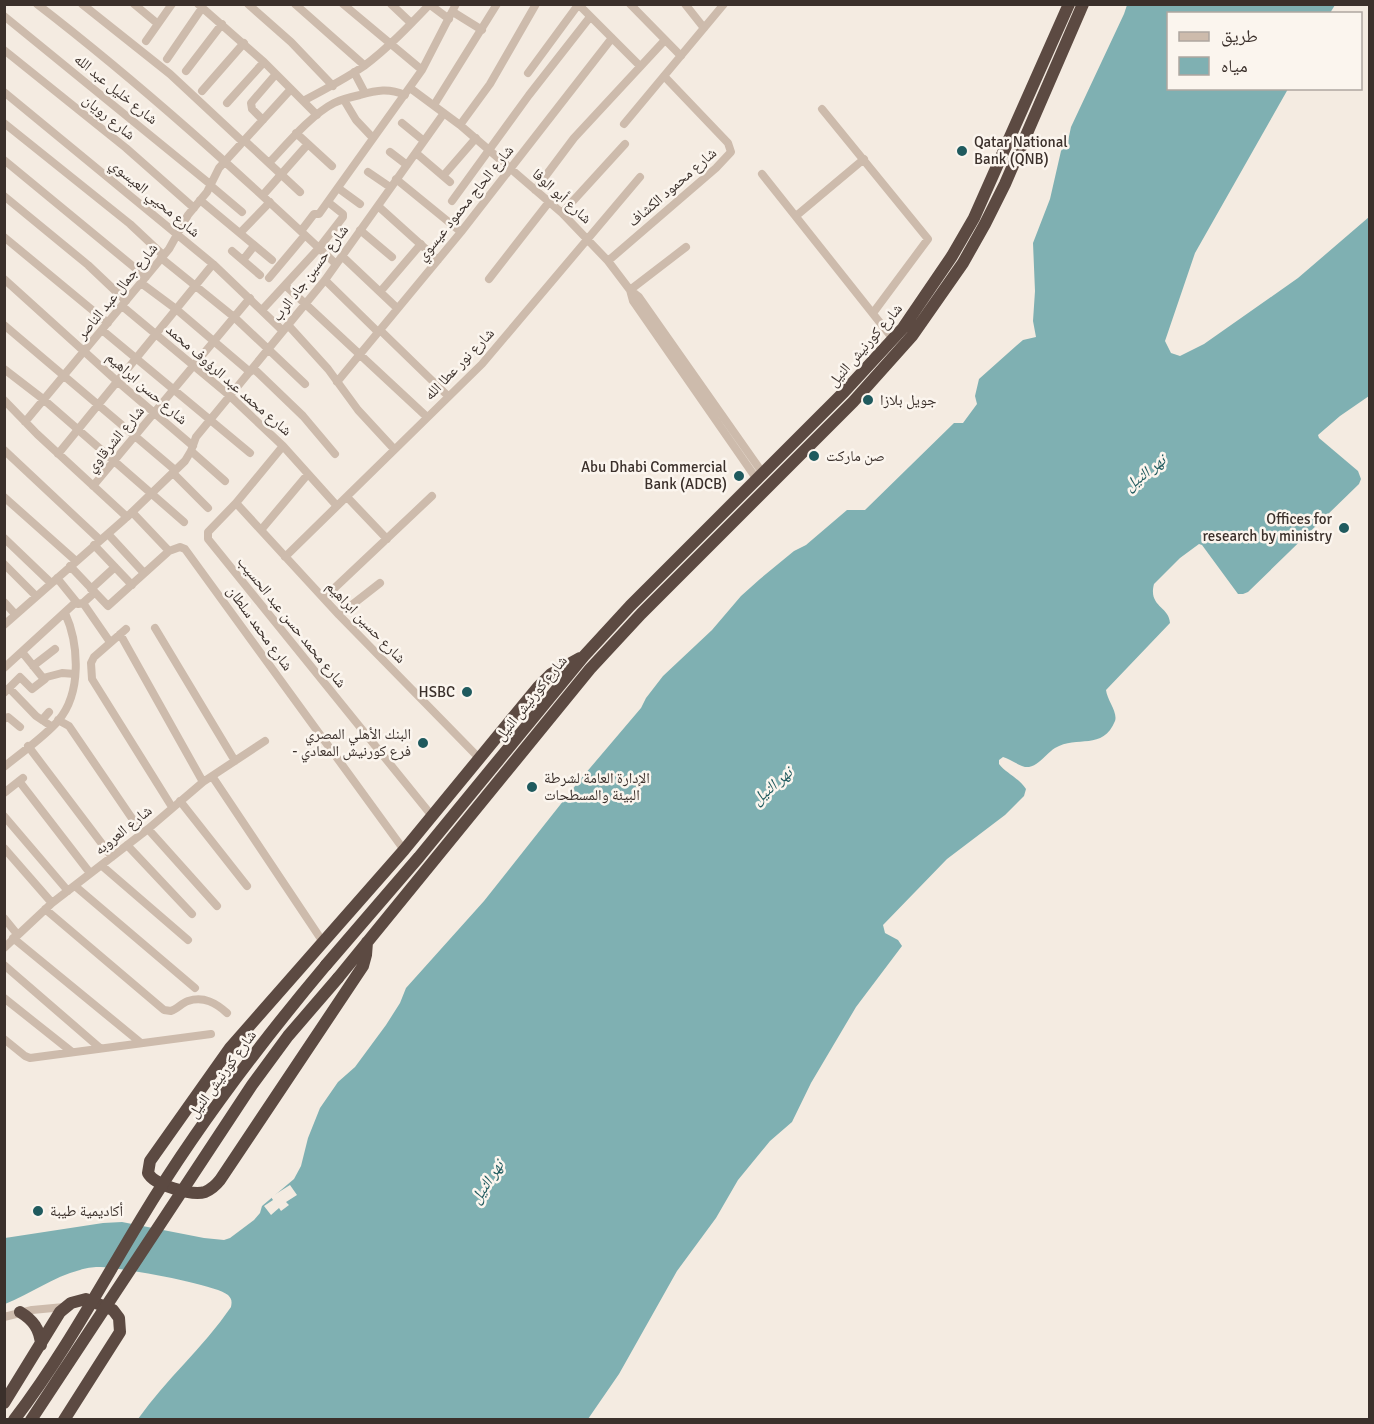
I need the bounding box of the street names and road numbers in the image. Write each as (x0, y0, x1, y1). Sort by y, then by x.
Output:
street label: شارع خليل عبد الله (70, 50, 161, 129)
street label: شارع رويان (78, 90, 139, 144)
street label: شارع الحاج محمود عيسوي (413, 141, 520, 266)
street label: شارع محمود الكشاف (624, 144, 721, 231)
street label: شارع محيي العيسوي (104, 155, 204, 243)
street label: شارع أبو الوفا (528, 165, 595, 228)
street label: شارع حسين جاد الرب (268, 221, 353, 325)
street label: شارع جمال عبد الناصر (72, 239, 162, 344)
street label: شارع كورنيش النيل (824, 300, 907, 391)
street label: شارع محمد عبد الرؤوف محمد (162, 321, 296, 440)
street label: شارع نور عطا الله (420, 324, 499, 405)
street label: شارع حسن ابراهيم (102, 348, 191, 429)
street label: شارع الشرقاوي (82, 402, 150, 478)
street label: شارع محمد حسن عبد الحسيب (233, 553, 351, 692)
street label: شارع حسين ابراهيم (322, 577, 410, 668)
street label: شارع محمد سلطان (222, 582, 297, 675)
street label: شارع كورنيش النيل (491, 652, 572, 745)
street label: شارع العروبه (91, 801, 156, 859)
street label: شارع كورنيش النيل (184, 1026, 261, 1122)

